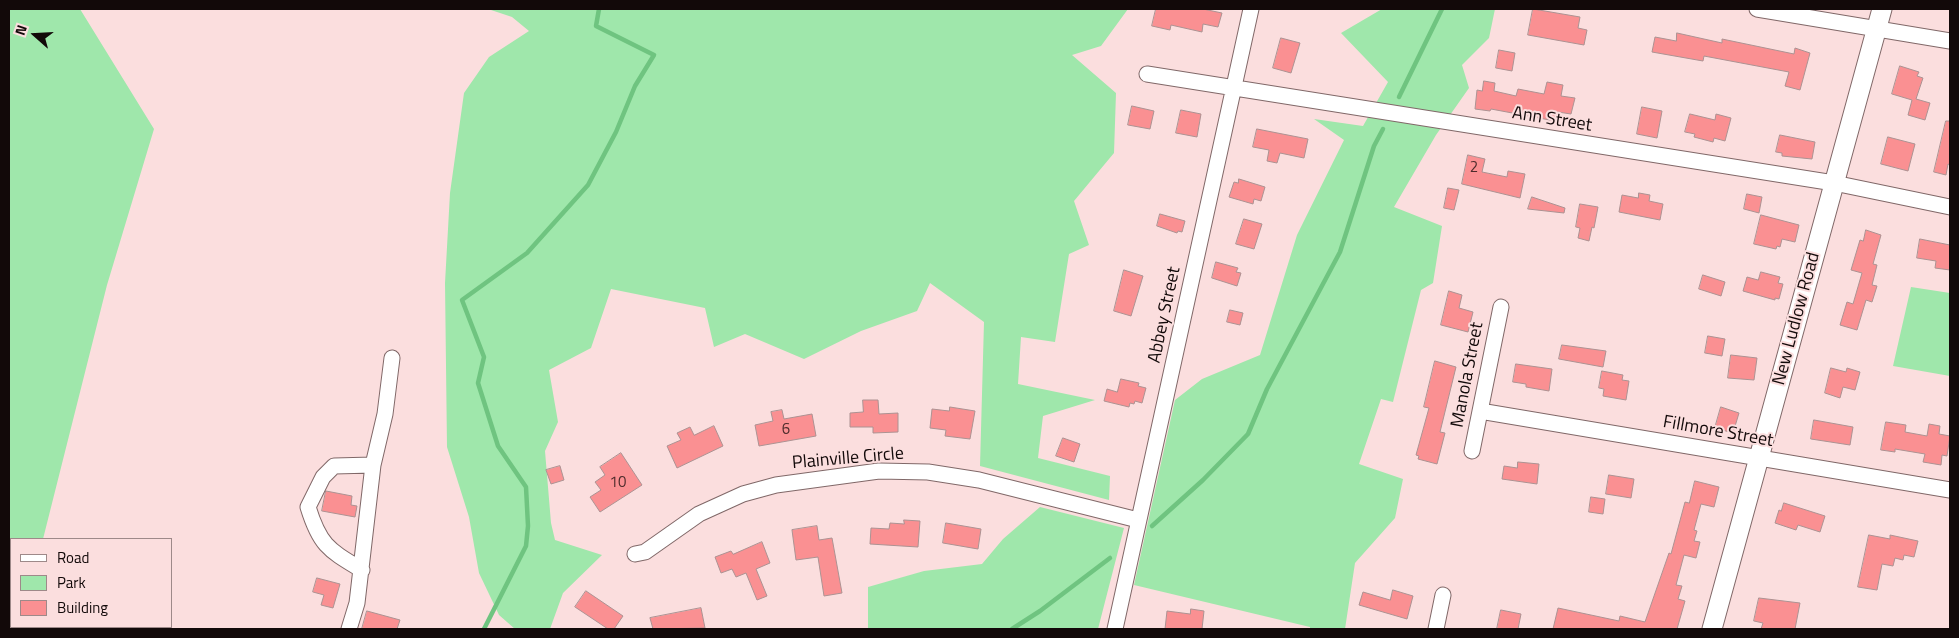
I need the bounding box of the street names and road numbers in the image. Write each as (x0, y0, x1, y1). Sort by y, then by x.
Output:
street label: Ann Street (1511, 103, 1593, 137)
street label: New Ludlow Road (1769, 250, 1825, 388)
street label: Abbey Street (1144, 265, 1186, 365)
street label: Manola Street (1447, 320, 1489, 430)
street label: Fillmore Street (1661, 412, 1775, 452)
street label: Plainville Circle (791, 443, 905, 475)

